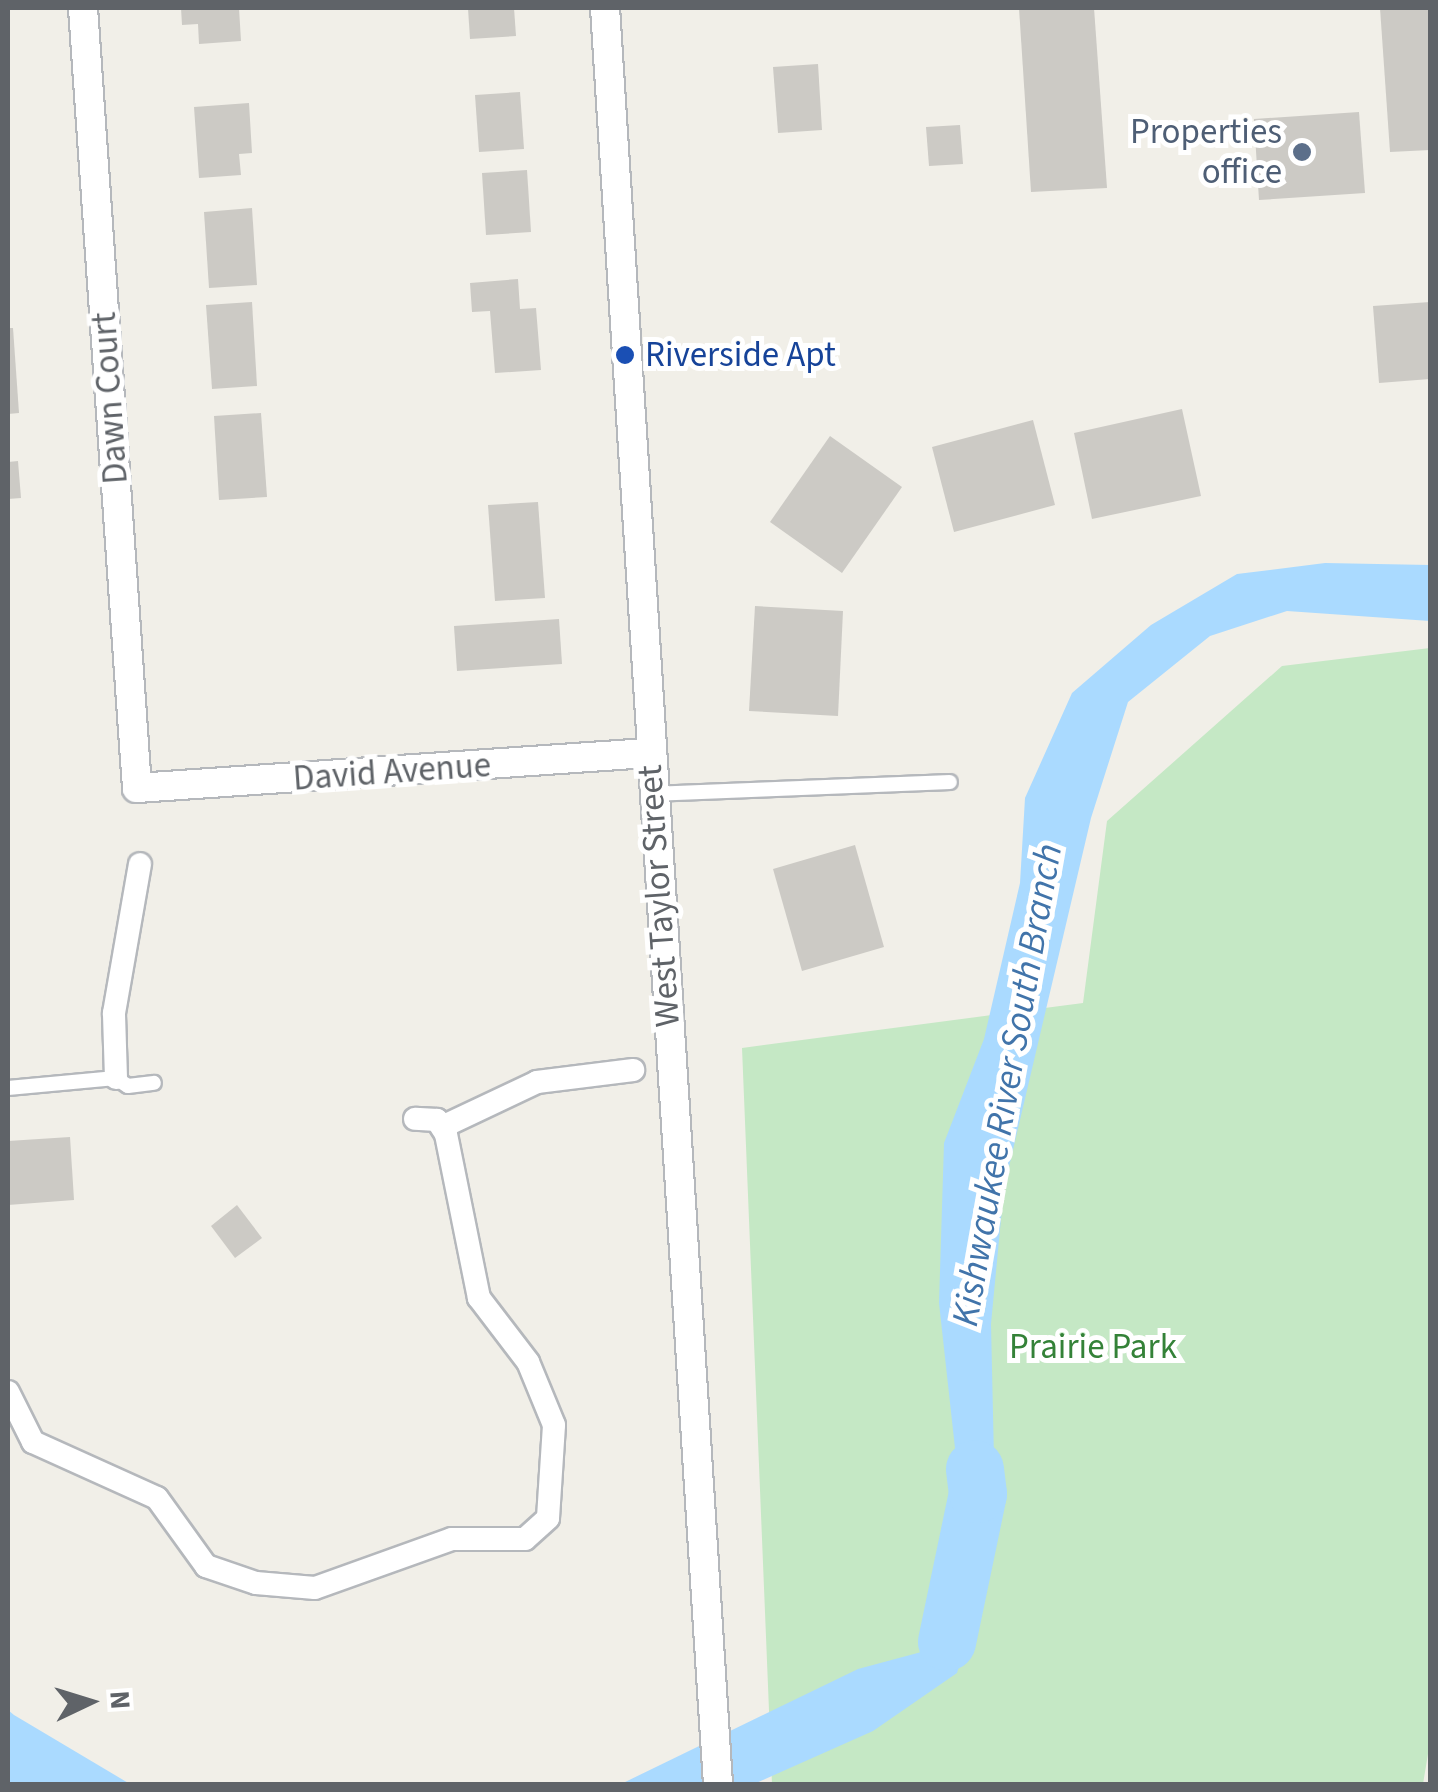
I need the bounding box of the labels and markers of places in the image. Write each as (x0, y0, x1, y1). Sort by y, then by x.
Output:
place label: Properties office (1130, 111, 1282, 193)
marker: Properties office (1291, 141, 1313, 163)
place label: Riverside Apt (645, 334, 836, 376)
marker: Riverside Apt (614, 344, 636, 366)

